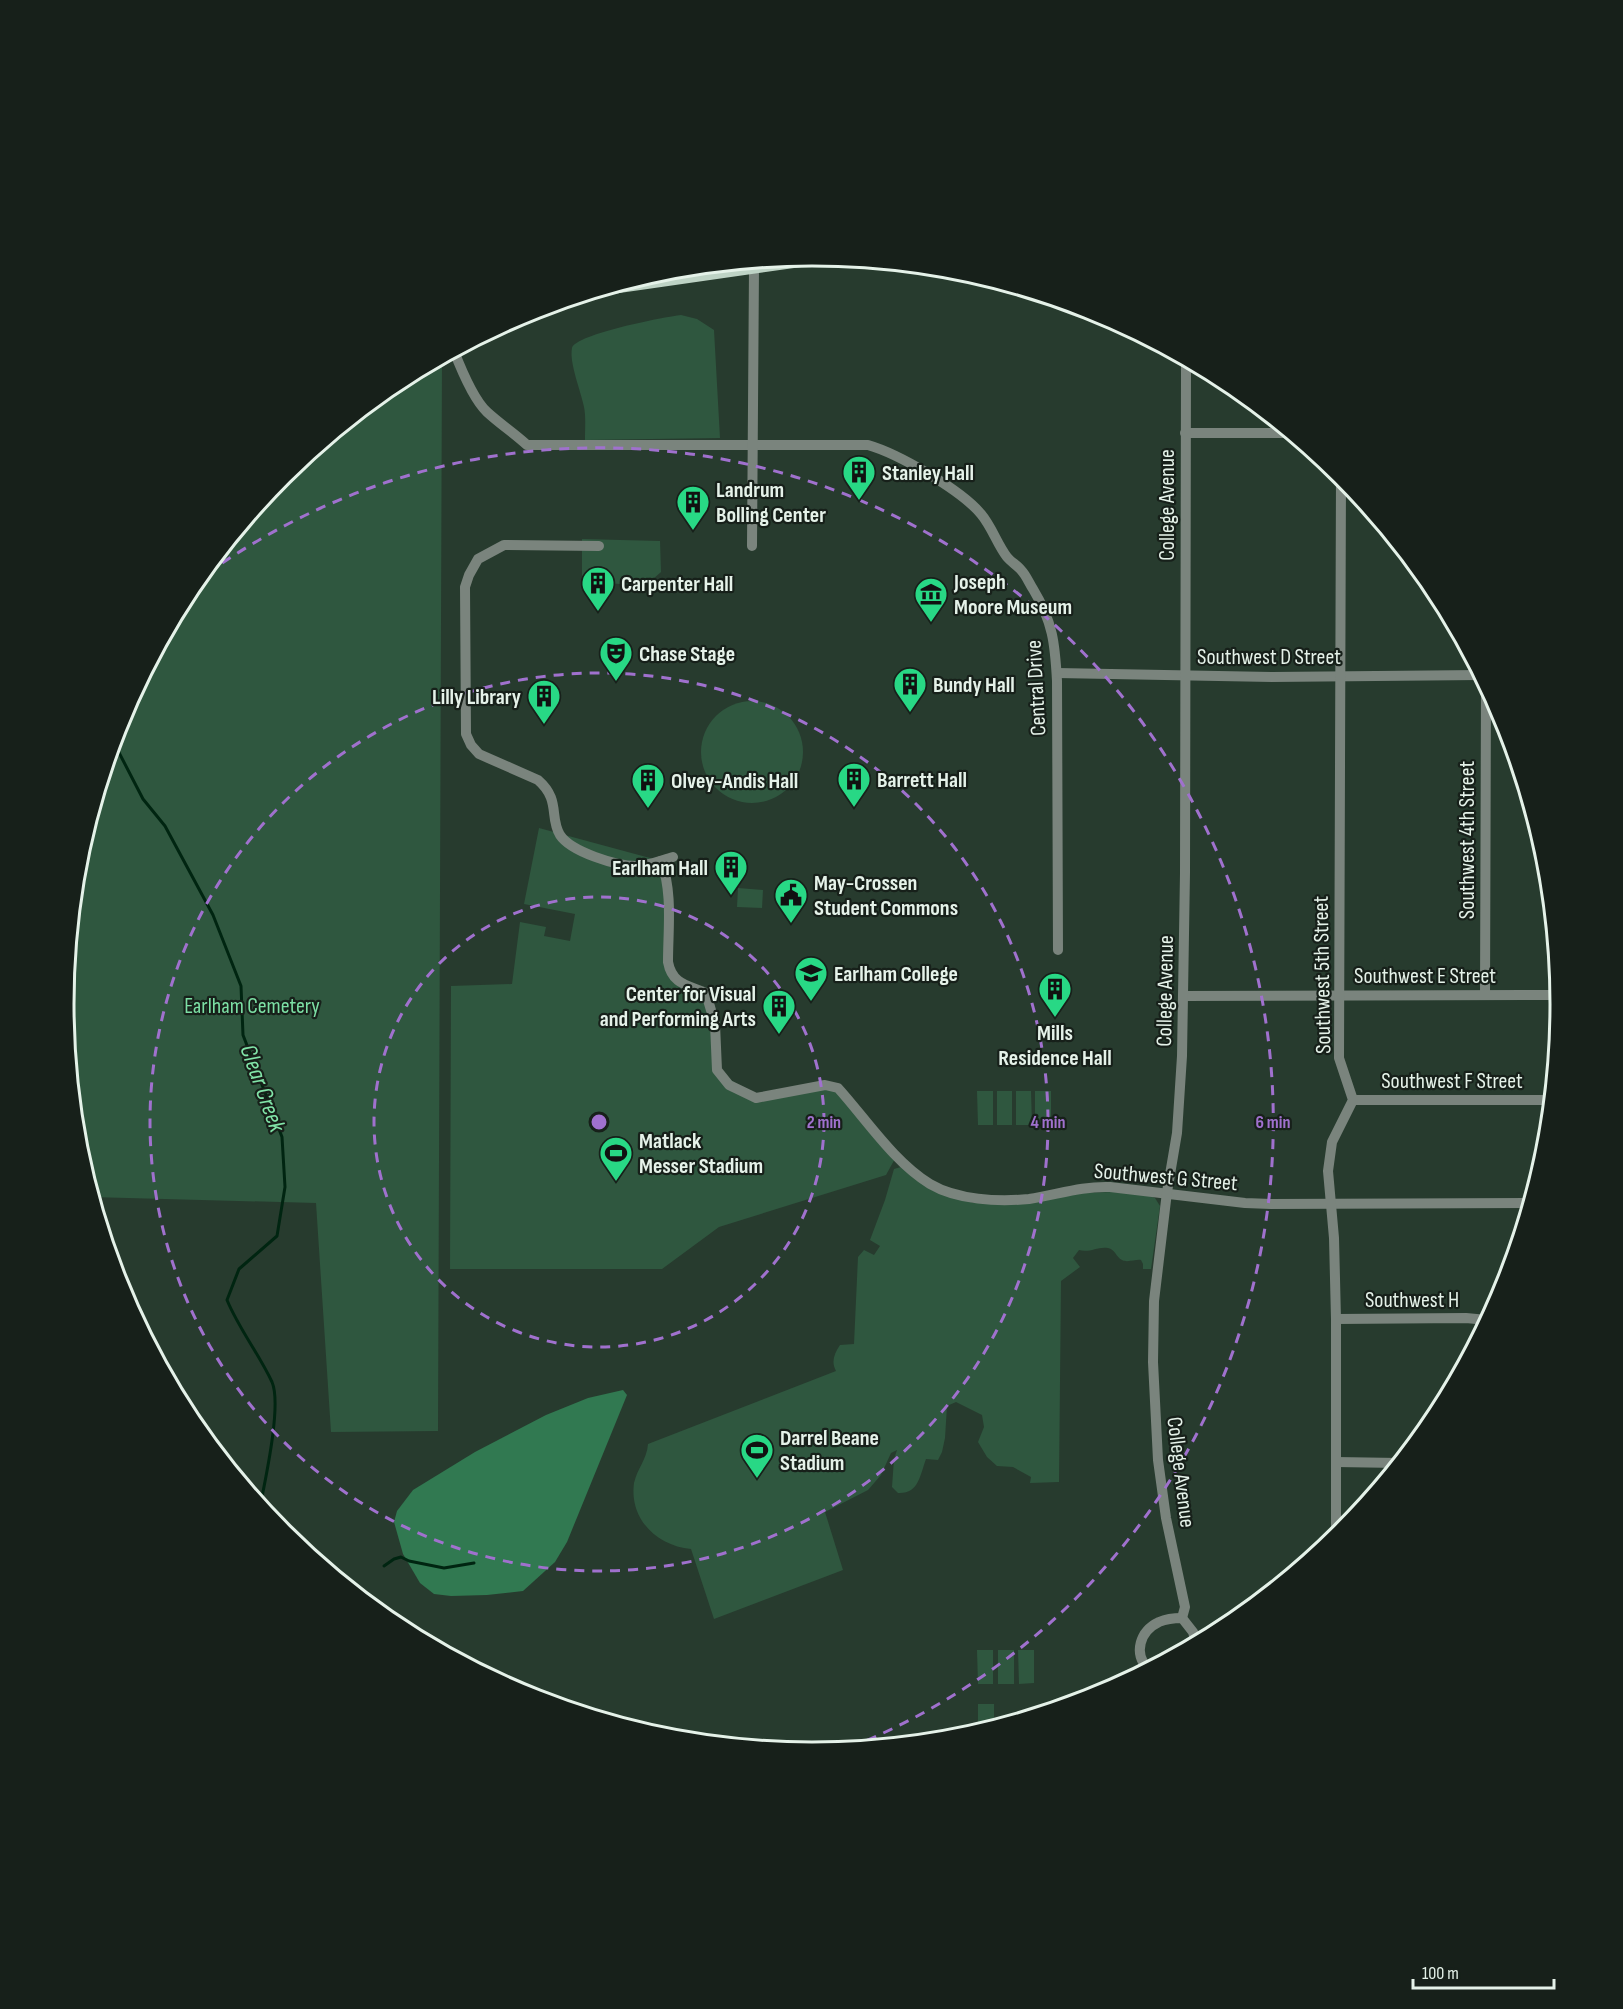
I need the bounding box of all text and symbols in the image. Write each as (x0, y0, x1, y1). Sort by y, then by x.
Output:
street label: College Avenue (1154, 449, 1181, 561)
building icon: Stanley Hall (841, 454, 877, 501)
place label: Stanley Hall (882, 460, 974, 487)
place label: Landrum Bolling Center (716, 477, 826, 529)
building icon: Landrum Bolling Center (675, 484, 711, 531)
building icon: Carpenter Hall (580, 565, 616, 612)
place label: Joseph Moore Museum (953, 569, 1072, 621)
place label: Carpenter Hall (621, 571, 733, 598)
museum icon: Joseph Moore Museum (913, 576, 949, 623)
theatre icon: Chase Stage (598, 635, 634, 682)
street label: Central Drive (1021, 639, 1052, 737)
place label: Chase Stage (639, 641, 735, 668)
street label: Southwest D Street (1197, 644, 1341, 671)
building icon: Bundy Hall (892, 666, 928, 713)
place label: Bundy Hall (933, 672, 1015, 699)
building icon: Lilly Library (526, 678, 562, 725)
place label: Lilly Library (432, 684, 521, 711)
building icon: Barrett Hall (836, 761, 872, 808)
street label: Southwest 4th Street (1454, 761, 1481, 919)
building icon: Olvey-Andis Hall (630, 762, 666, 809)
place label: Barrett Hall (877, 767, 967, 794)
place label: Olvey-Andis Hall (671, 768, 798, 795)
building icon: Earlham Hall (713, 849, 749, 896)
place label: Earlham Hall (612, 855, 708, 882)
place label: May-Crossen Student Commons (814, 870, 958, 922)
public building icon: May-Crossen Student Commons (773, 877, 809, 924)
street label: Southwest 5th Street (1308, 895, 1337, 1054)
street label: College Avenue (1151, 935, 1180, 1047)
school or university icon: Earlham College (793, 955, 829, 1002)
place label: Earlham College (834, 961, 958, 988)
street label: Southwest E Street (1354, 963, 1496, 990)
building icon: Mills Residence Hall (1037, 971, 1073, 1018)
place label: Center for Visual and Performing Arts (600, 981, 756, 1033)
building icon: Center for Visual and Performing Arts (761, 988, 797, 1035)
park label: Earlham Cemetery (184, 993, 320, 1020)
place label: Mills Residence Hall (998, 1020, 1112, 1072)
water label: Clear Creek (233, 1041, 292, 1137)
street label: Southwest F Street (1381, 1068, 1523, 1095)
centre of rings (589, 1112, 609, 1132)
text: 2 min (807, 1112, 841, 1133)
text: 4 min (1031, 1112, 1065, 1133)
text: 6 min (1256, 1112, 1290, 1133)
place label: Matlack Messer Stadium (639, 1128, 763, 1180)
sports icon: Matlack Messer Stadium (598, 1135, 634, 1182)
street label: Southwest G Street (1093, 1158, 1239, 1197)
street label: Southwest H (1365, 1287, 1459, 1314)
street label: College Avenue (1160, 1415, 1201, 1529)
place label: Darrel Beane Stadium (780, 1425, 879, 1477)
sports icon: Darrel Beane Stadium (739, 1432, 775, 1479)
scale bar (1413, 1952, 1554, 1990)
text: 100 m (1422, 1963, 1459, 1984)

